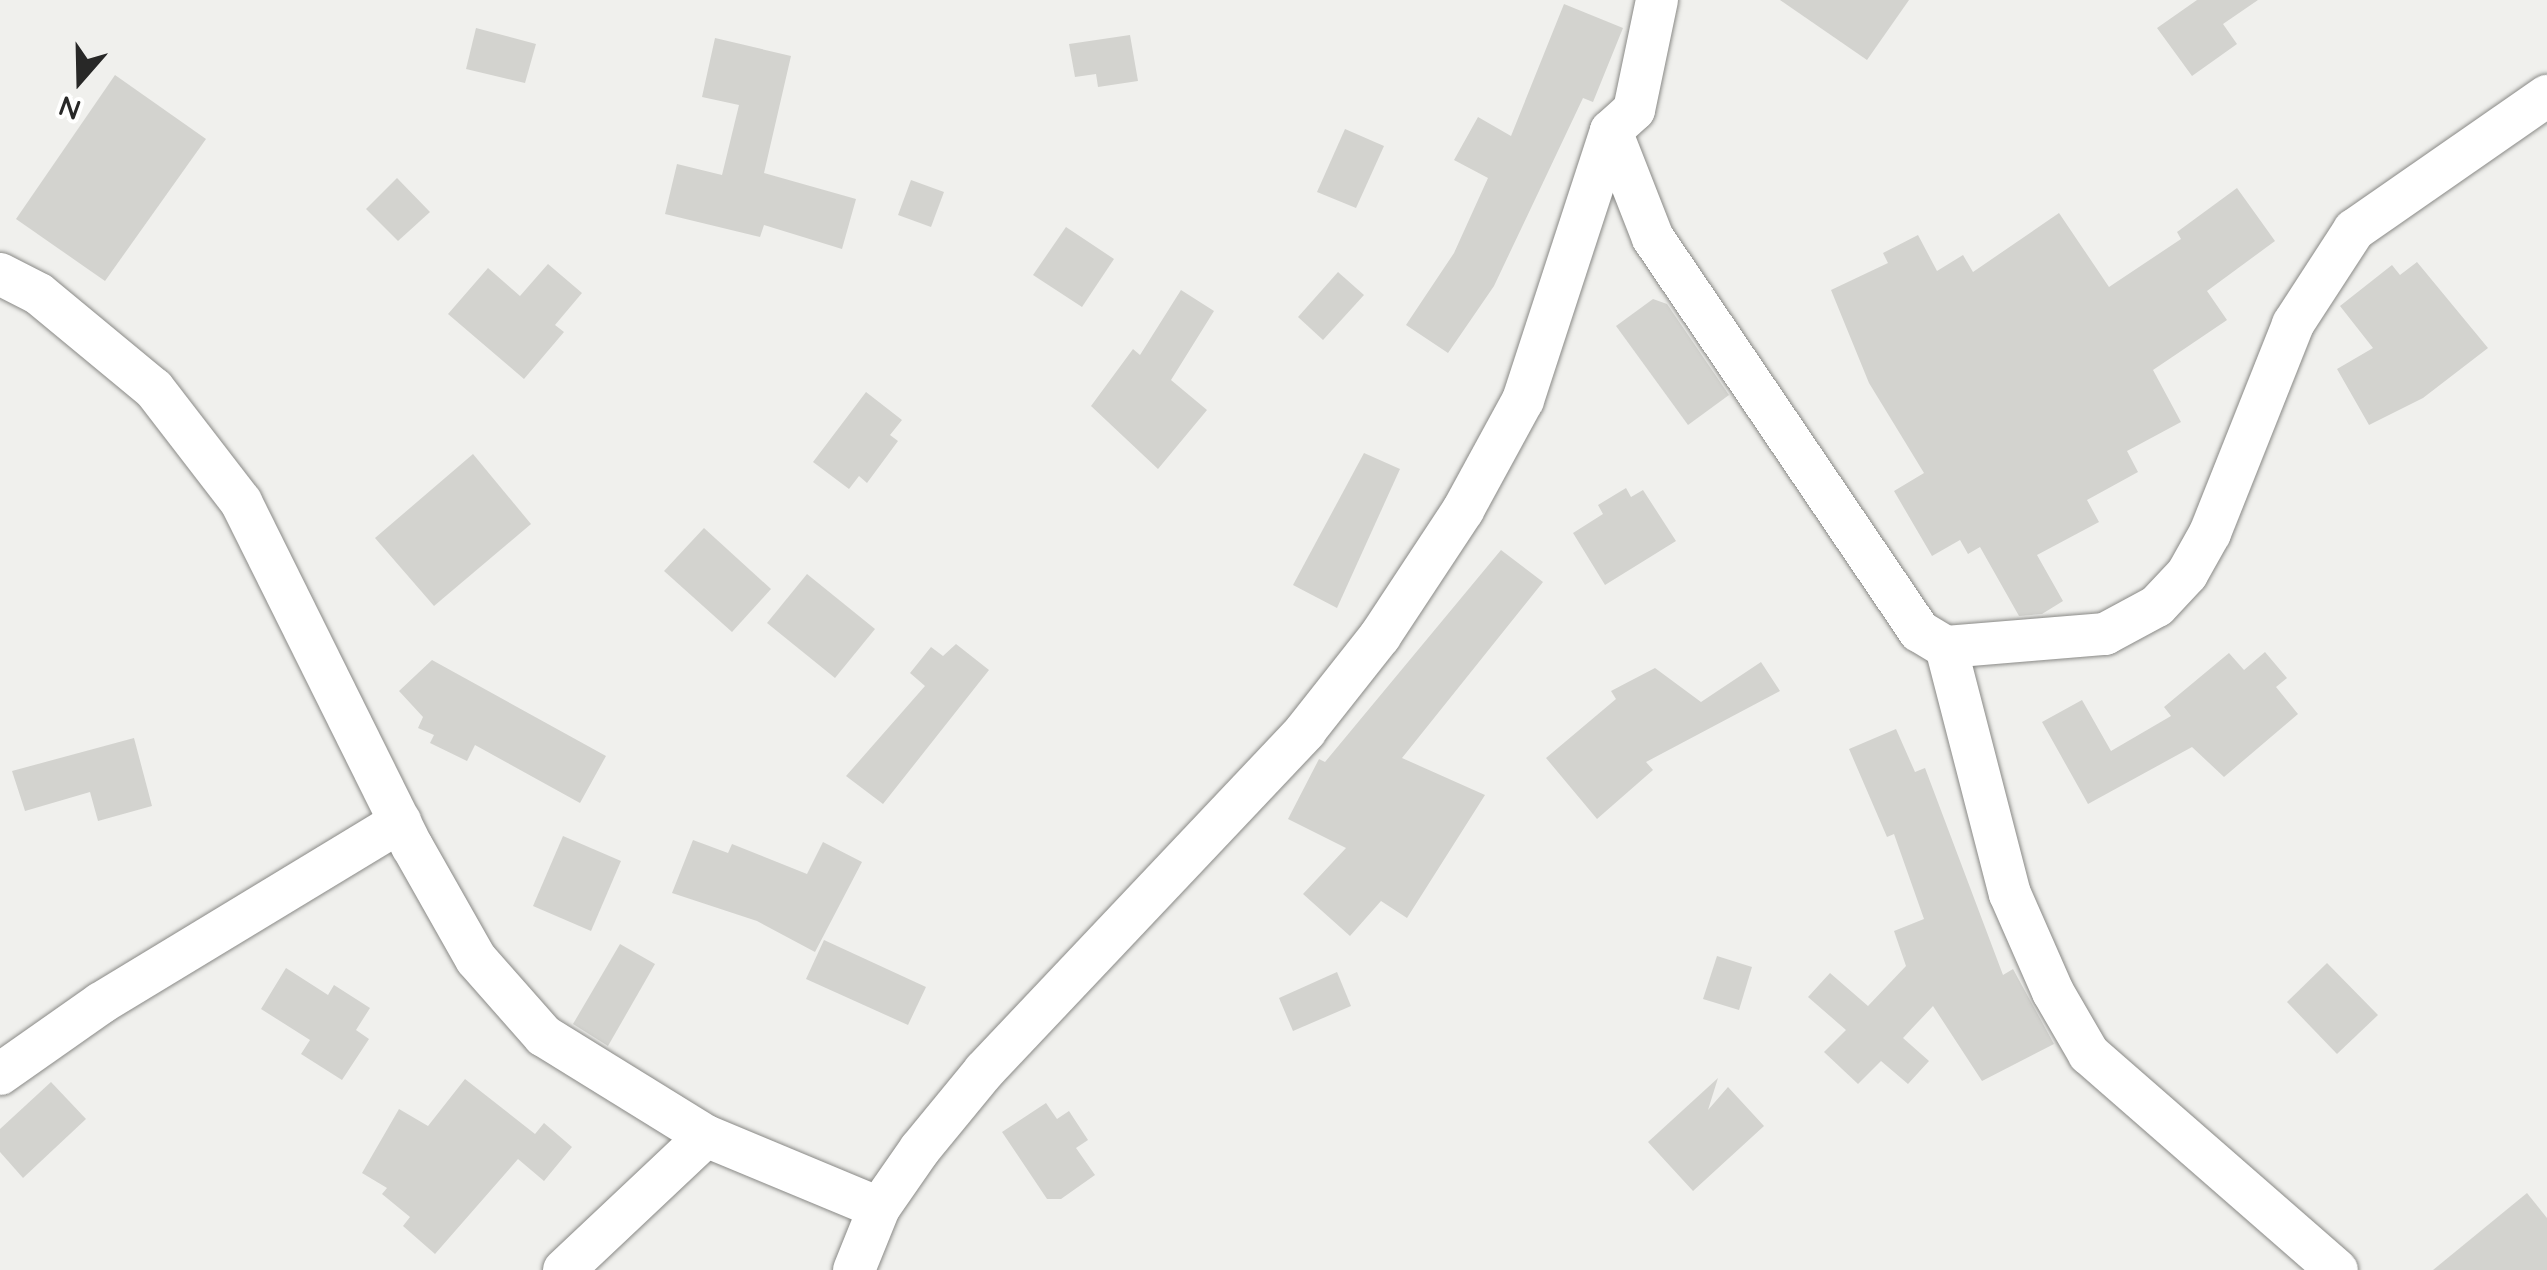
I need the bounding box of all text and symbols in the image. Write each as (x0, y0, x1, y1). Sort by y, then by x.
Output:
north arrow (30, 30, 130, 130)
text: N (54, 89, 85, 129)

